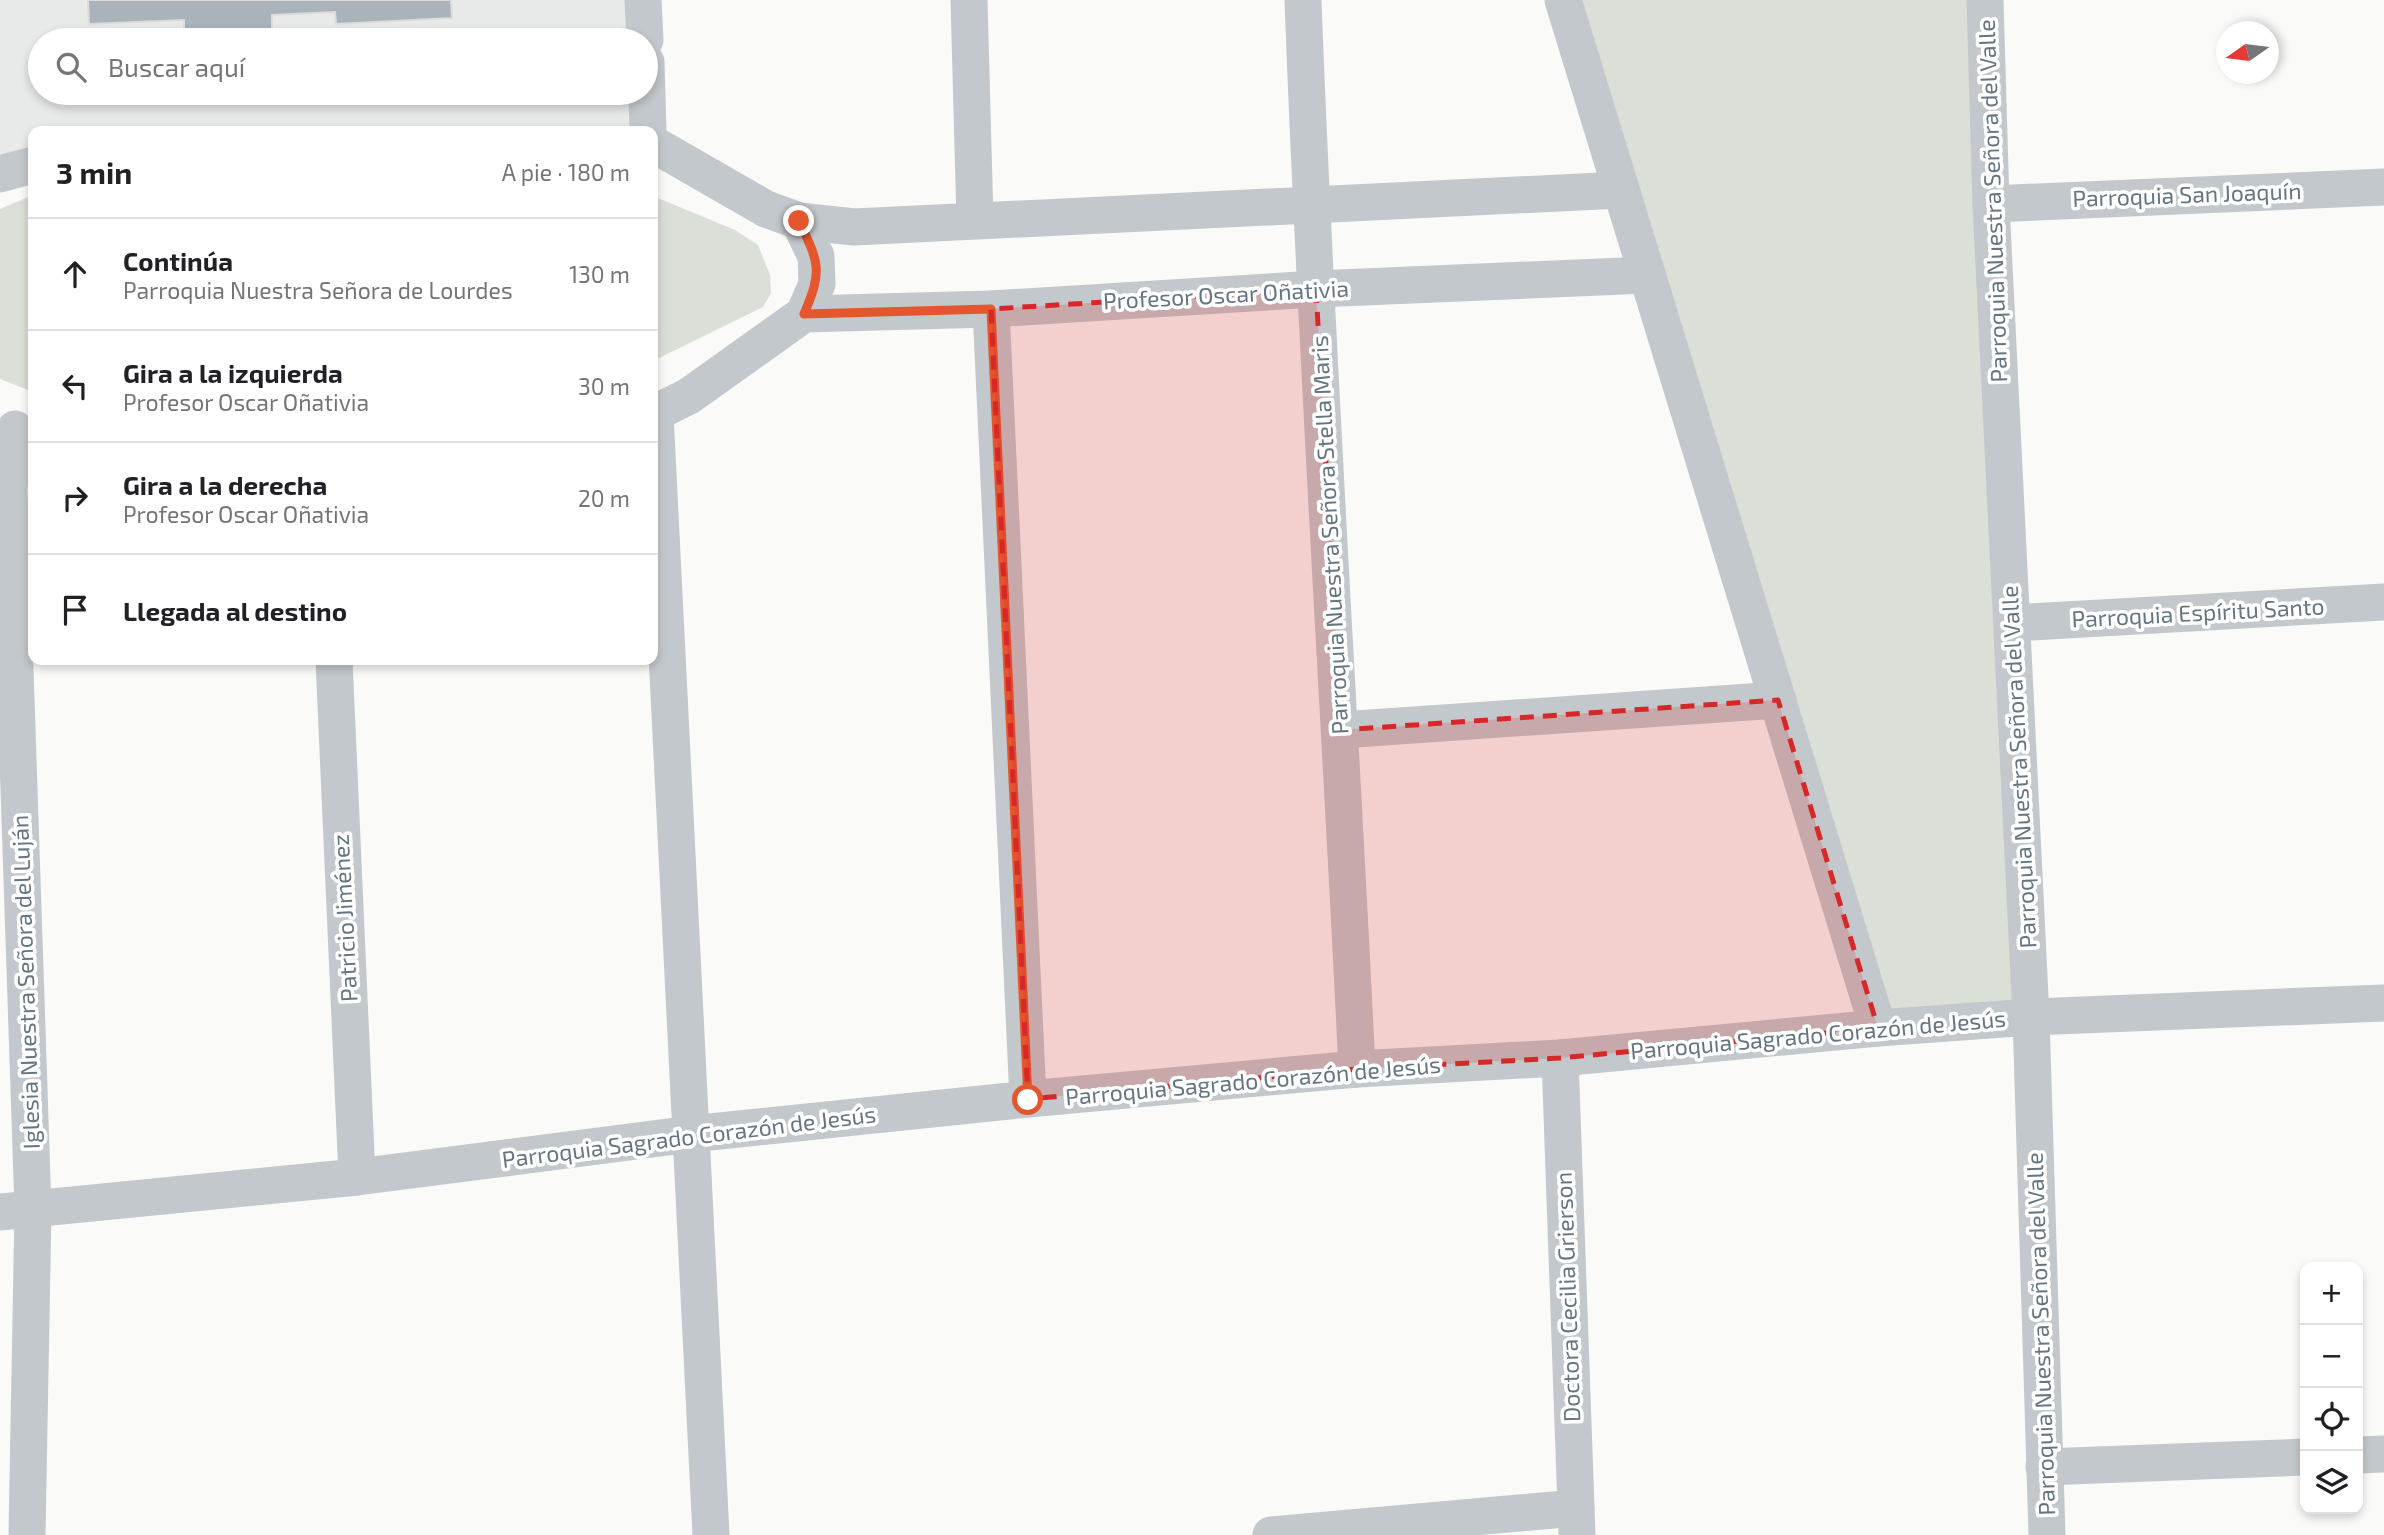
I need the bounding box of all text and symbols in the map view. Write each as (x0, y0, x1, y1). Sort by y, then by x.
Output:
street label: Parroquia Nuestra Señora del Valle (1972, 19, 2012, 383)
north arrow (2216, 21, 2279, 84)
search box (28, 28, 658, 105)
icon: search (52, 48, 90, 86)
text: Buscar aquí (108, 51, 245, 82)
text: 3 min (56, 154, 132, 190)
text: A pie · 180 m (502, 158, 630, 186)
street label: Parroquia San Joaquín (2072, 176, 2302, 212)
route end (783, 205, 814, 236)
text: Continúa (123, 245, 233, 276)
icon: ahead (56, 255, 94, 293)
text: 130 m (569, 260, 630, 288)
street label: Profesor Oscar Oñativia (1102, 274, 1350, 314)
text: Parroquia Nuestra Señora de Lourdes (123, 276, 513, 304)
street label: Parroquia Nuestra Señora Stella Maris (1305, 335, 1353, 735)
text: Gira a la izquierda (123, 357, 343, 388)
icon: left (56, 367, 94, 405)
text: 30 m (578, 372, 630, 400)
text: Profesor Oscar Oñativia (123, 388, 369, 416)
text: Gira a la derecha (123, 469, 327, 500)
icon: right (56, 479, 94, 517)
text: 20 m (578, 484, 630, 512)
text: Profesor Oscar Oñativia (123, 500, 369, 528)
street label: Parroquia Nuestra Señora del Valle (1995, 585, 2041, 949)
icon: arrive (56, 591, 94, 629)
street label: Parroquia Espíritu Santo (2071, 591, 2325, 633)
text: Llegada al destino (123, 595, 347, 626)
street label: Iglesia Nuestra Señora del Luján (5, 814, 45, 1150)
street label: Patricio Jiménez (326, 833, 362, 1003)
street label: Parroquia Sagrado Corazón de Jesús (1629, 1004, 2007, 1064)
street label: Parroquia Sagrado Corazón de Jesús (1064, 1050, 1442, 1110)
route start (1012, 1084, 1043, 1115)
street label: Parroquia Sagrado Corazón de Jesús (500, 1099, 878, 1173)
street label: Parroquia Nuestra Señora del Valle (2020, 1152, 2060, 1516)
street label: Doctora Cecilia Grierson (1549, 1172, 1585, 1423)
map controls (2300, 1262, 2363, 1514)
button: + (2300, 1262, 2363, 1325)
button: − (2300, 1325, 2363, 1388)
button: locate (2300, 1388, 2363, 1451)
button: layers (2300, 1451, 2363, 1514)

